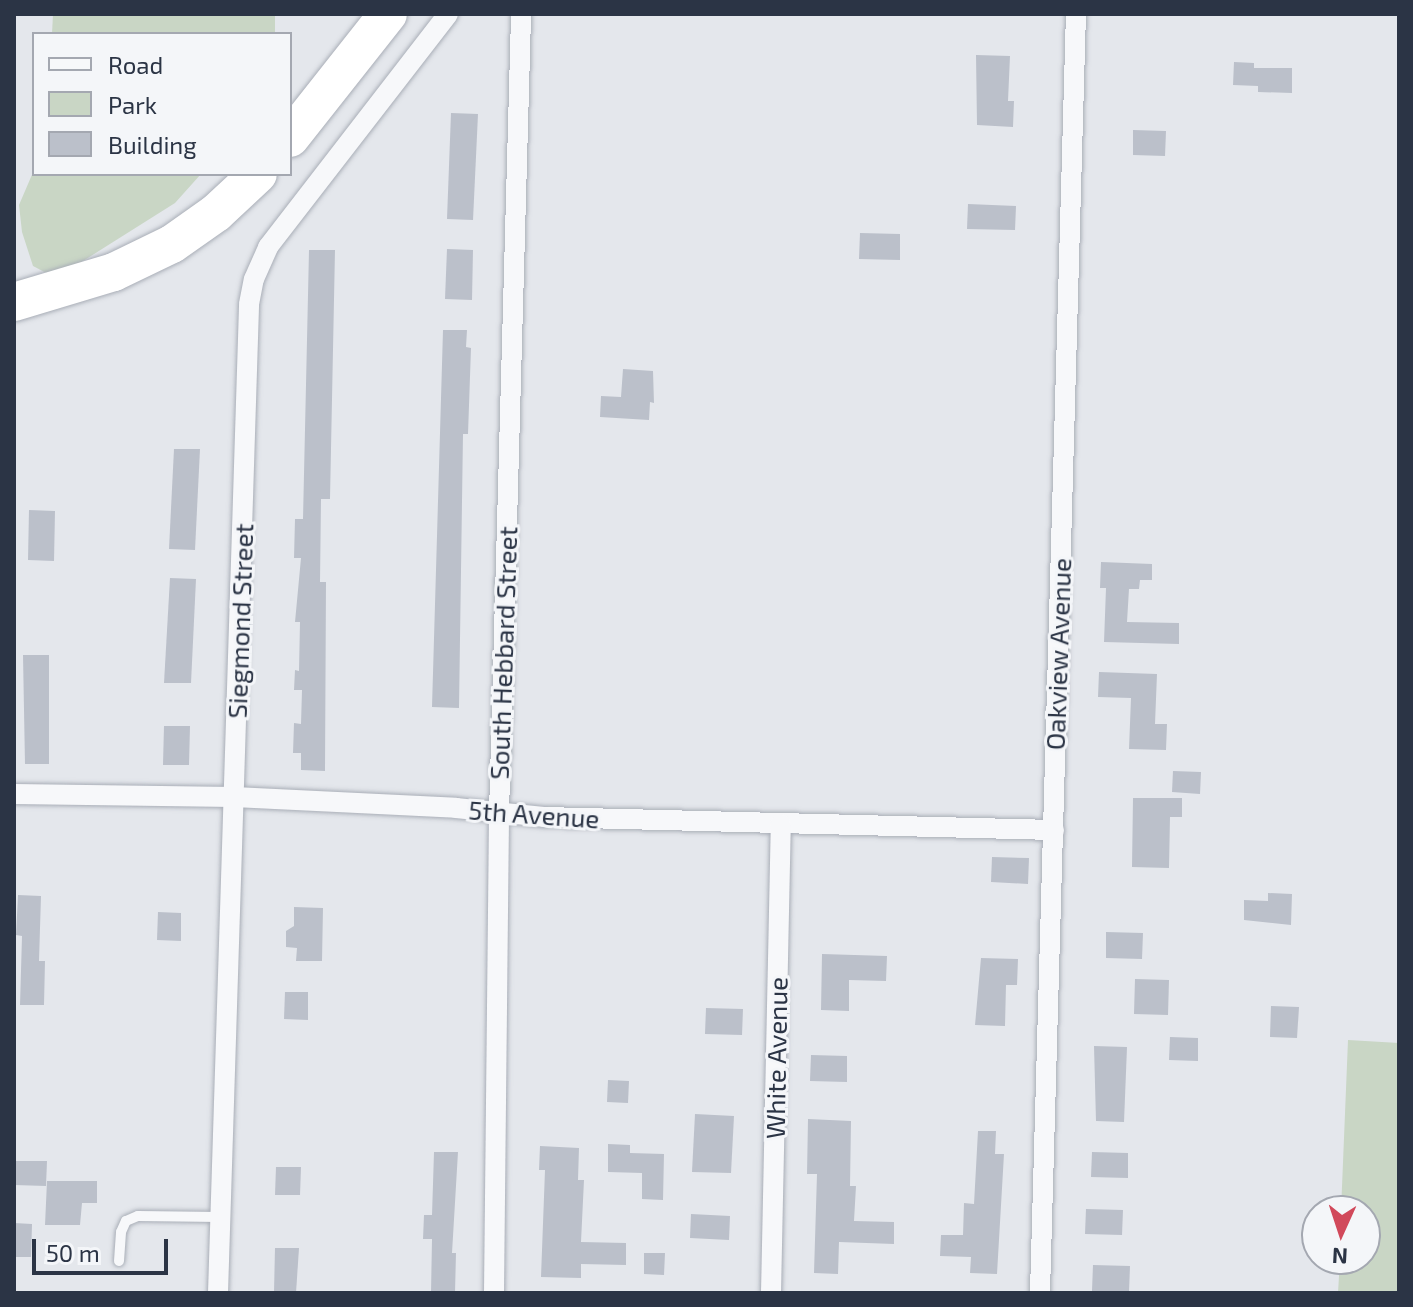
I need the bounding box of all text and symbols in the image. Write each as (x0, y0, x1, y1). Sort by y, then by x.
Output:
legend (32, 32, 292, 176)
text: Road (108, 50, 163, 79)
text: Park (108, 90, 157, 119)
text: Building (108, 130, 197, 159)
street label: Siegmond Street (221, 523, 259, 719)
street label: South Hebbard Street (483, 526, 523, 780)
street label: Oakview Avenue (1039, 557, 1077, 751)
street label: 5th Avenue (467, 794, 601, 834)
street label: White Avenue (759, 976, 793, 1140)
north arrow (1301, 1195, 1381, 1275)
scale bar (36, 1223, 172, 1273)
text: 50 m (46, 1238, 100, 1267)
text: N (1331, 1244, 1348, 1270)

